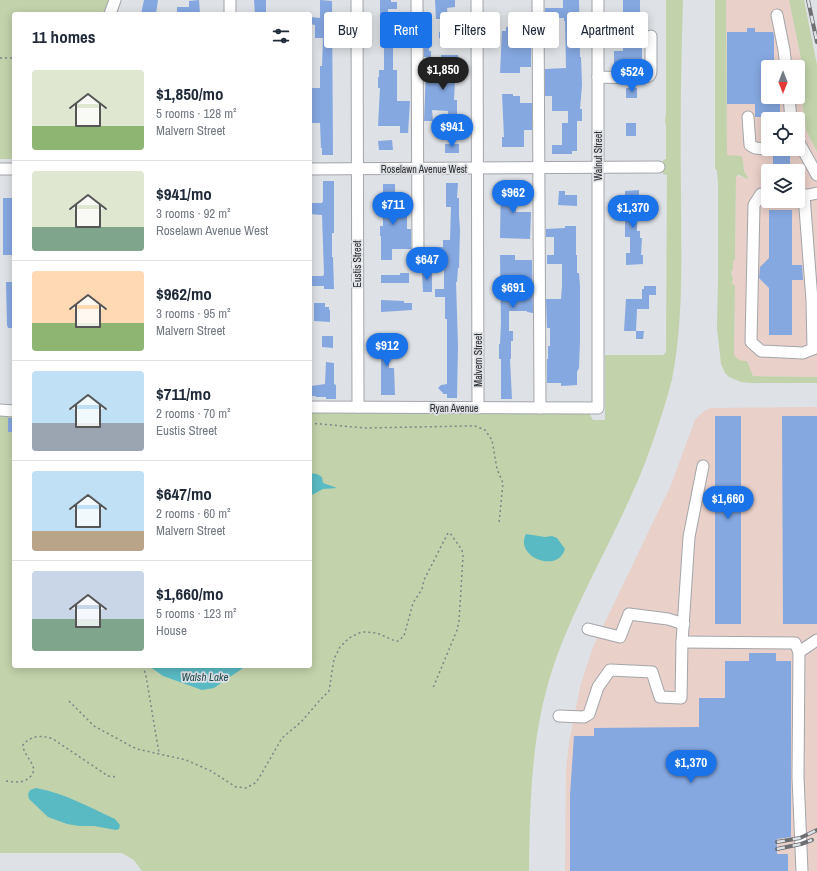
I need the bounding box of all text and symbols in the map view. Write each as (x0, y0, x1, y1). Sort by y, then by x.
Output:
chip: Buy (324, 12, 372, 48)
chip: Rent (380, 12, 432, 48)
chip: Filters (440, 12, 500, 48)
chip: New (508, 12, 559, 48)
chip: Apartment (567, 12, 648, 48)
text: 11 homes (32, 25, 96, 48)
icon: filters (270, 25, 292, 47)
pin: $1,850 (410, 57, 476, 91)
pin: $524 (608, 59, 656, 93)
north arrow (761, 60, 805, 104)
map controls (761, 60, 805, 208)
text: $1,850 (427, 61, 459, 78)
text: $524 (620, 63, 644, 80)
text: $1,850/mo (156, 82, 223, 105)
icon: home (64, 86, 112, 134)
text: 5 rooms · 128 m² (156, 105, 237, 122)
button: locate (761, 112, 805, 156)
pin: $941 (428, 114, 476, 148)
text: $941 (440, 118, 464, 135)
text: Malvern Street (156, 122, 225, 139)
street label: Walnut Street (592, 131, 605, 181)
street label: Roselawn Avenue West (381, 163, 468, 176)
button: layers (761, 164, 805, 208)
pin: $962 (489, 180, 537, 214)
text: $941/mo (156, 182, 212, 205)
text: $962 (501, 184, 525, 201)
icon: home (64, 187, 112, 235)
pin: $711 (369, 192, 417, 226)
pin: $1,370 (600, 195, 666, 229)
text: $711 (381, 196, 405, 213)
text: $1,370 (617, 199, 649, 216)
text: 3 rooms · 92 m² (156, 205, 231, 222)
text: Roselawn Avenue West (156, 222, 268, 239)
street label: Eustis Street (351, 240, 364, 287)
pin: $647 (403, 247, 451, 281)
text: $647 (415, 251, 439, 268)
pin: $691 (489, 275, 537, 309)
text: $691 (501, 279, 525, 296)
text: $962/mo (156, 282, 212, 305)
icon: home (64, 287, 112, 335)
text: 3 rooms · 95 m² (156, 305, 231, 322)
text: Malvern Street (156, 322, 225, 339)
pin: $912 (363, 333, 411, 367)
street label: Malvern Street (472, 333, 485, 387)
text: $912 (375, 337, 399, 354)
text: $711/mo (156, 382, 211, 405)
icon: home (64, 387, 112, 435)
street label: Ryan Avenue (430, 402, 479, 415)
text: 2 rooms · 70 m² (156, 405, 231, 422)
text: Eustis Street (156, 422, 217, 439)
text: $647/mo (156, 482, 212, 505)
pin: $1,660 (695, 486, 761, 520)
icon: home (64, 487, 112, 535)
text: $1,660 (712, 490, 744, 507)
text: 2 rooms · 60 m² (156, 505, 231, 522)
text: Malvern Street (156, 522, 225, 539)
text: $1,660/mo (156, 582, 223, 605)
icon: home (64, 587, 112, 635)
text: 5 rooms · 123 m² (156, 605, 237, 622)
text: House (156, 622, 187, 639)
water label: Walsh Lake (182, 670, 228, 684)
pin: $1,370 (658, 750, 724, 784)
text: $1,370 (675, 754, 707, 771)

